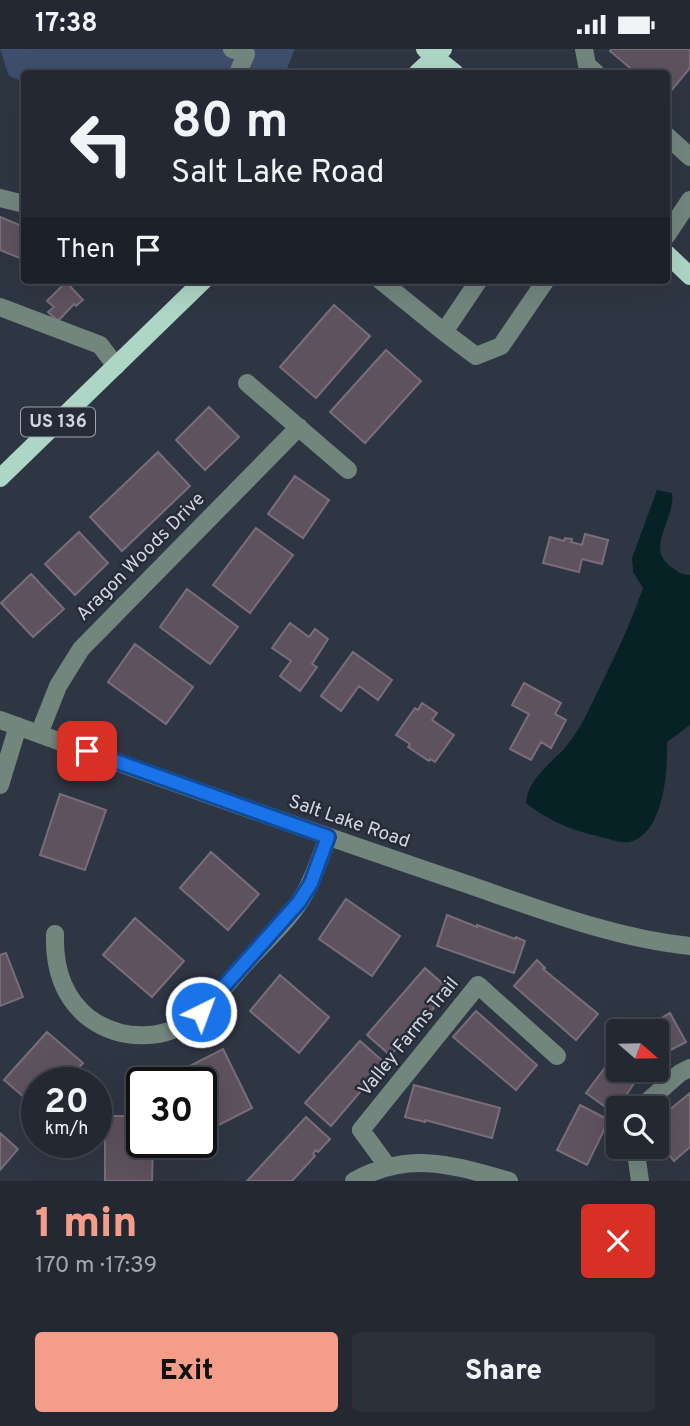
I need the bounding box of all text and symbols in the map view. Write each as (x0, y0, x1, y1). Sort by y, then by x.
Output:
text: 17:38 (35, 8, 98, 41)
text: 80 m (171, 93, 288, 155)
icon: left (56, 98, 147, 189)
text: Salt Lake Road (171, 154, 385, 194)
icon: arrive (129, 231, 167, 269)
text: Then (56, 234, 115, 267)
road number: US 136 (21, 407, 95, 437)
street label: Aragon Woods Drive (72, 488, 210, 626)
pin (57, 721, 117, 781)
icon: arrive (68, 732, 106, 770)
street label: Salt Lake Road (285, 790, 413, 854)
street label: Valley Farms Trail (353, 972, 465, 1102)
position arrow (164, 975, 238, 1049)
north arrow (606, 1019, 668, 1081)
map controls (606, 1019, 669, 1159)
speed limit sign: 30 (126, 1067, 217, 1158)
text: 20 (44, 1081, 89, 1125)
button: search (606, 1096, 669, 1159)
text: km/h (45, 1118, 88, 1141)
text: 1 min (35, 1199, 138, 1252)
button: close (581, 1204, 655, 1278)
text: 170 m · 17:39 (35, 1252, 157, 1281)
button: Exit (35, 1332, 338, 1412)
button: Share (352, 1332, 655, 1412)

